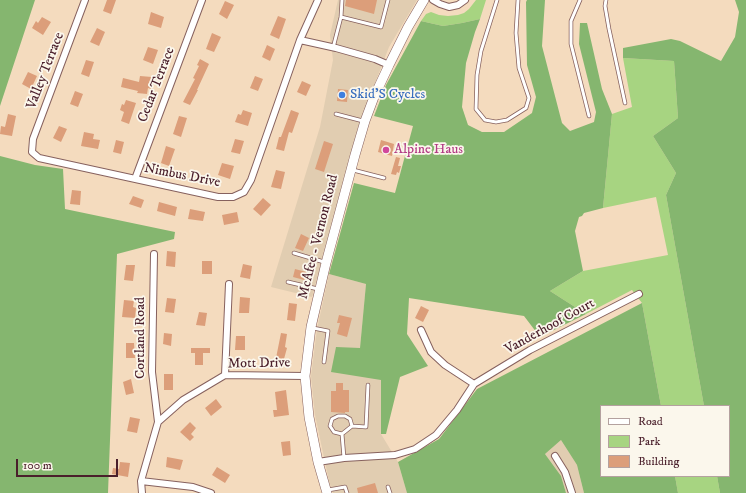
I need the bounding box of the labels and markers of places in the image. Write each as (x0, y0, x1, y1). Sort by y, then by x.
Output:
place label: Skid'S Cycles (350, 87, 425, 103)
marker: Skid'S Cycles (337, 90, 347, 100)
place label: Alpine Haus (394, 142, 463, 158)
marker: Alpine Haus (381, 145, 391, 155)

